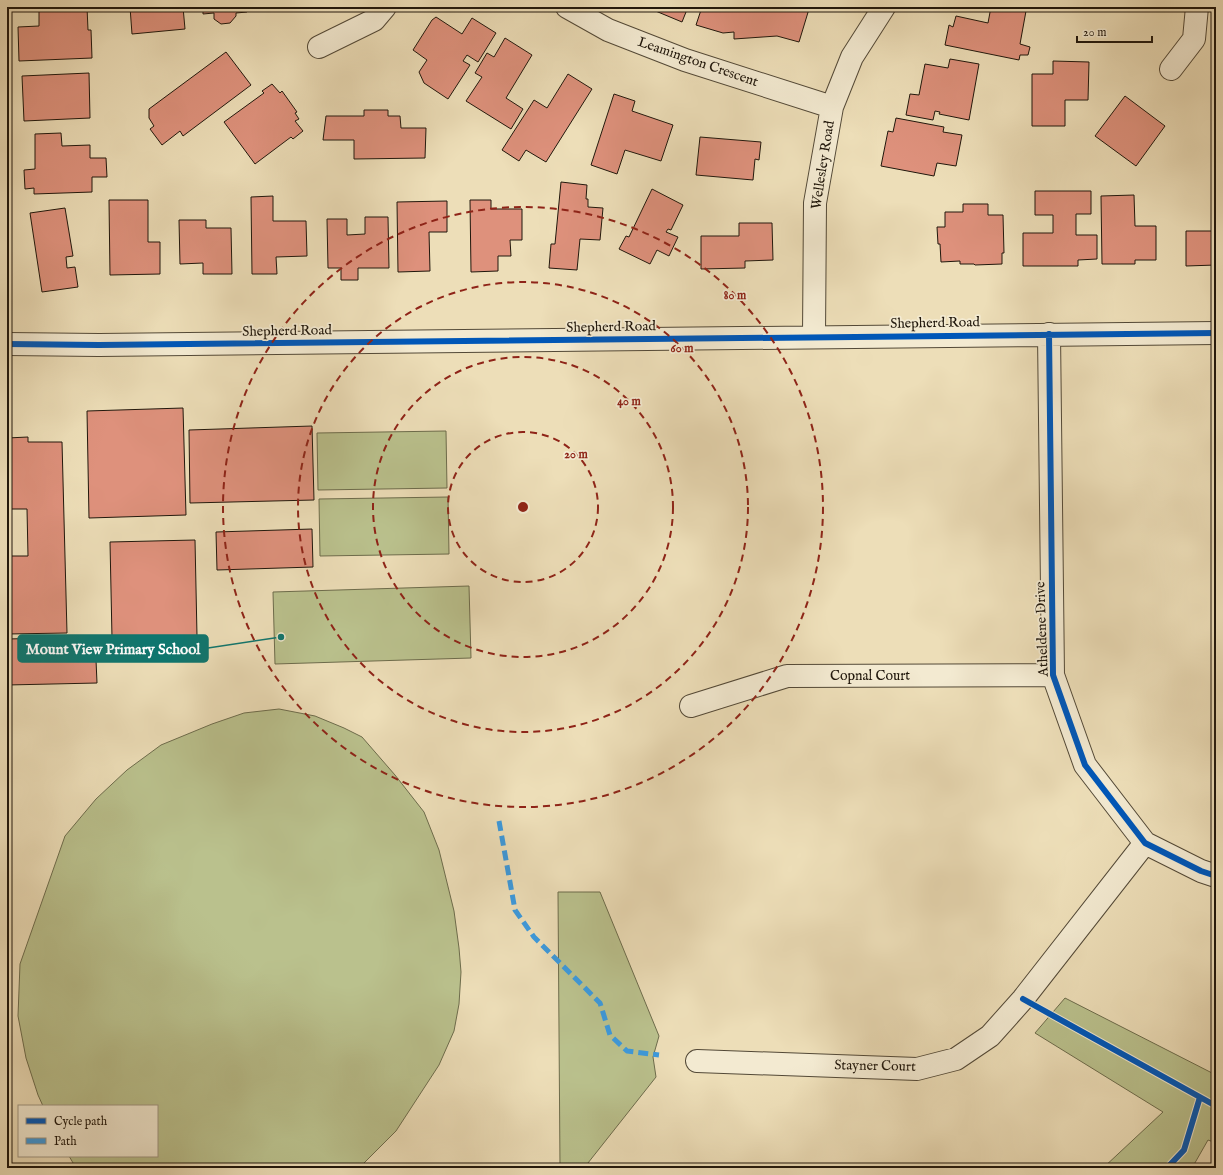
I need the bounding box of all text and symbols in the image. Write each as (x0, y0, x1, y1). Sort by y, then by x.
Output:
scale bar (1077, 18, 1152, 44)
text: 20 m (1083, 25, 1106, 40)
street label: Leamington Crescent (635, 33, 761, 91)
street label: Wellesley Road (807, 119, 839, 211)
text: 80 m (724, 288, 747, 303)
street label: Shepherd Road (890, 313, 981, 333)
street label: Shepherd Road (566, 317, 657, 337)
street label: Shepherd Road (242, 321, 333, 341)
text: 60 m (671, 341, 694, 356)
text: 40 m (617, 394, 642, 409)
text: 20 m (564, 447, 588, 462)
centre of rings (516, 500, 530, 514)
street label: Atheldene Drive (1031, 580, 1053, 678)
callout: Mount View Primary School (18, 635, 208, 662)
text: Mount View Primary School (26, 640, 201, 659)
street label: Copnal Court (830, 667, 910, 685)
street label: Stayner Court (834, 1056, 916, 1076)
legend (18, 1105, 158, 1157)
text: Cycle path (54, 1114, 108, 1130)
text: Path (54, 1134, 77, 1149)

